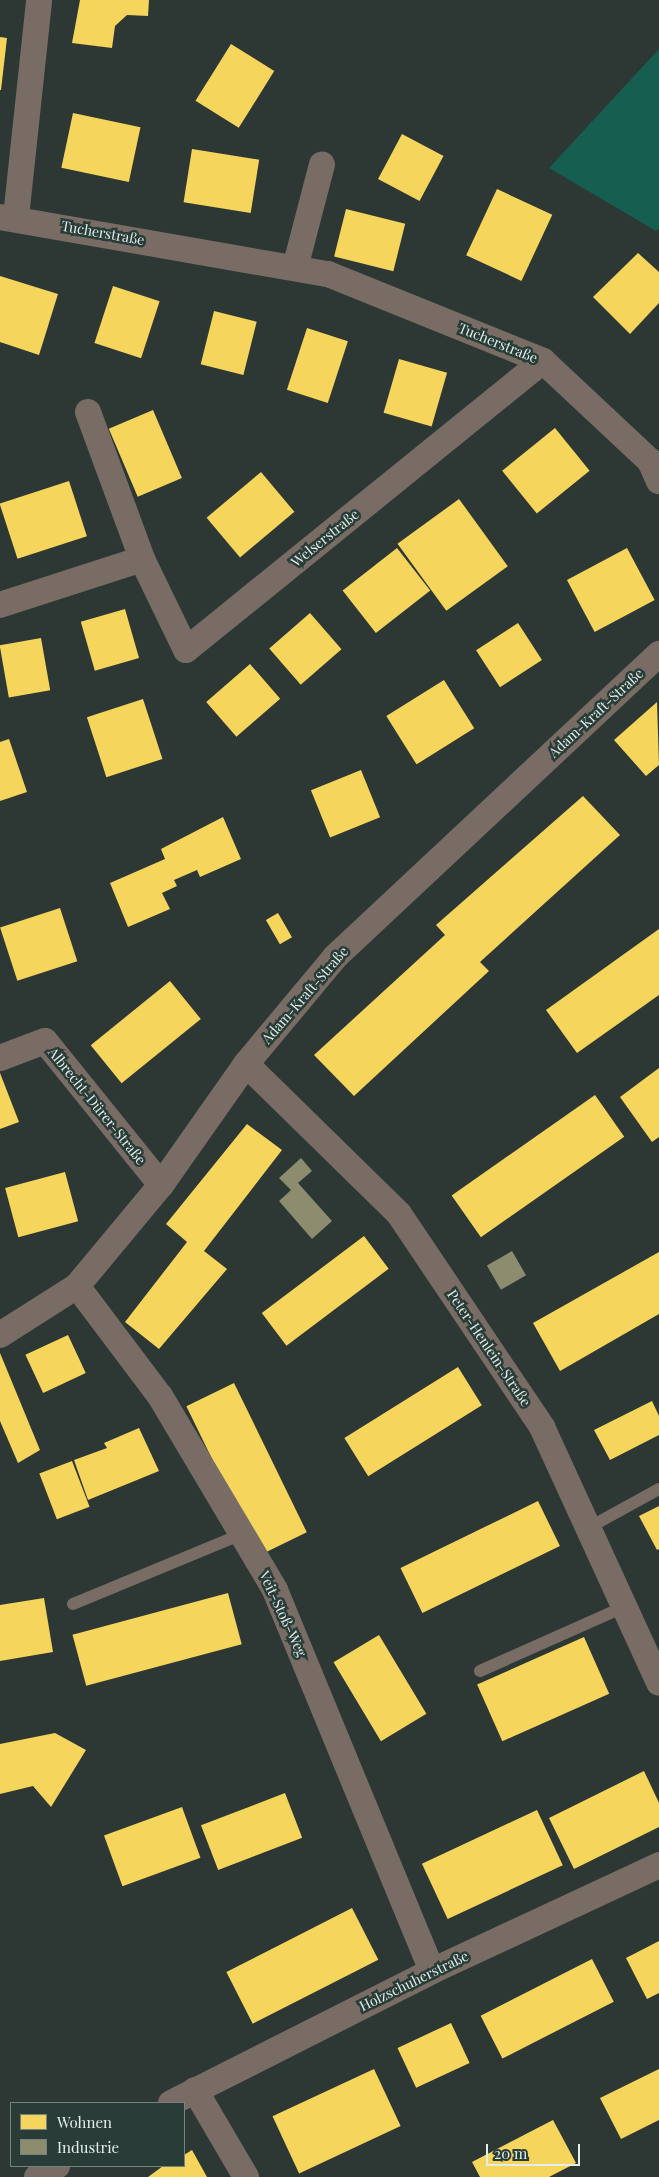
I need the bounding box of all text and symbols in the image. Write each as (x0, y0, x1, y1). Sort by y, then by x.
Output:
street label: Tucherstraße (60, 217, 146, 249)
street label: Tucherstraße (456, 320, 540, 366)
street label: Welserstraße (288, 506, 362, 570)
street label: Adam-Kraft-Straße (545, 665, 647, 761)
street label: Adam-Kraft-Straße (258, 943, 352, 1047)
street label: Albrecht-Dürer-Straße (45, 1044, 149, 1168)
street label: Peter-Henlein-Straße (444, 1287, 534, 1409)
street label: Veit-Stoß-Weg (256, 1568, 310, 1660)
street label: Holzschuherstraße (357, 1947, 471, 2015)
legend (10, 2102, 185, 2167)
text: Wohnen (57, 2112, 112, 2132)
scale bar (489, 2134, 583, 2166)
text: Industrie (57, 2137, 119, 2157)
text: 20 m (494, 2143, 527, 2163)

